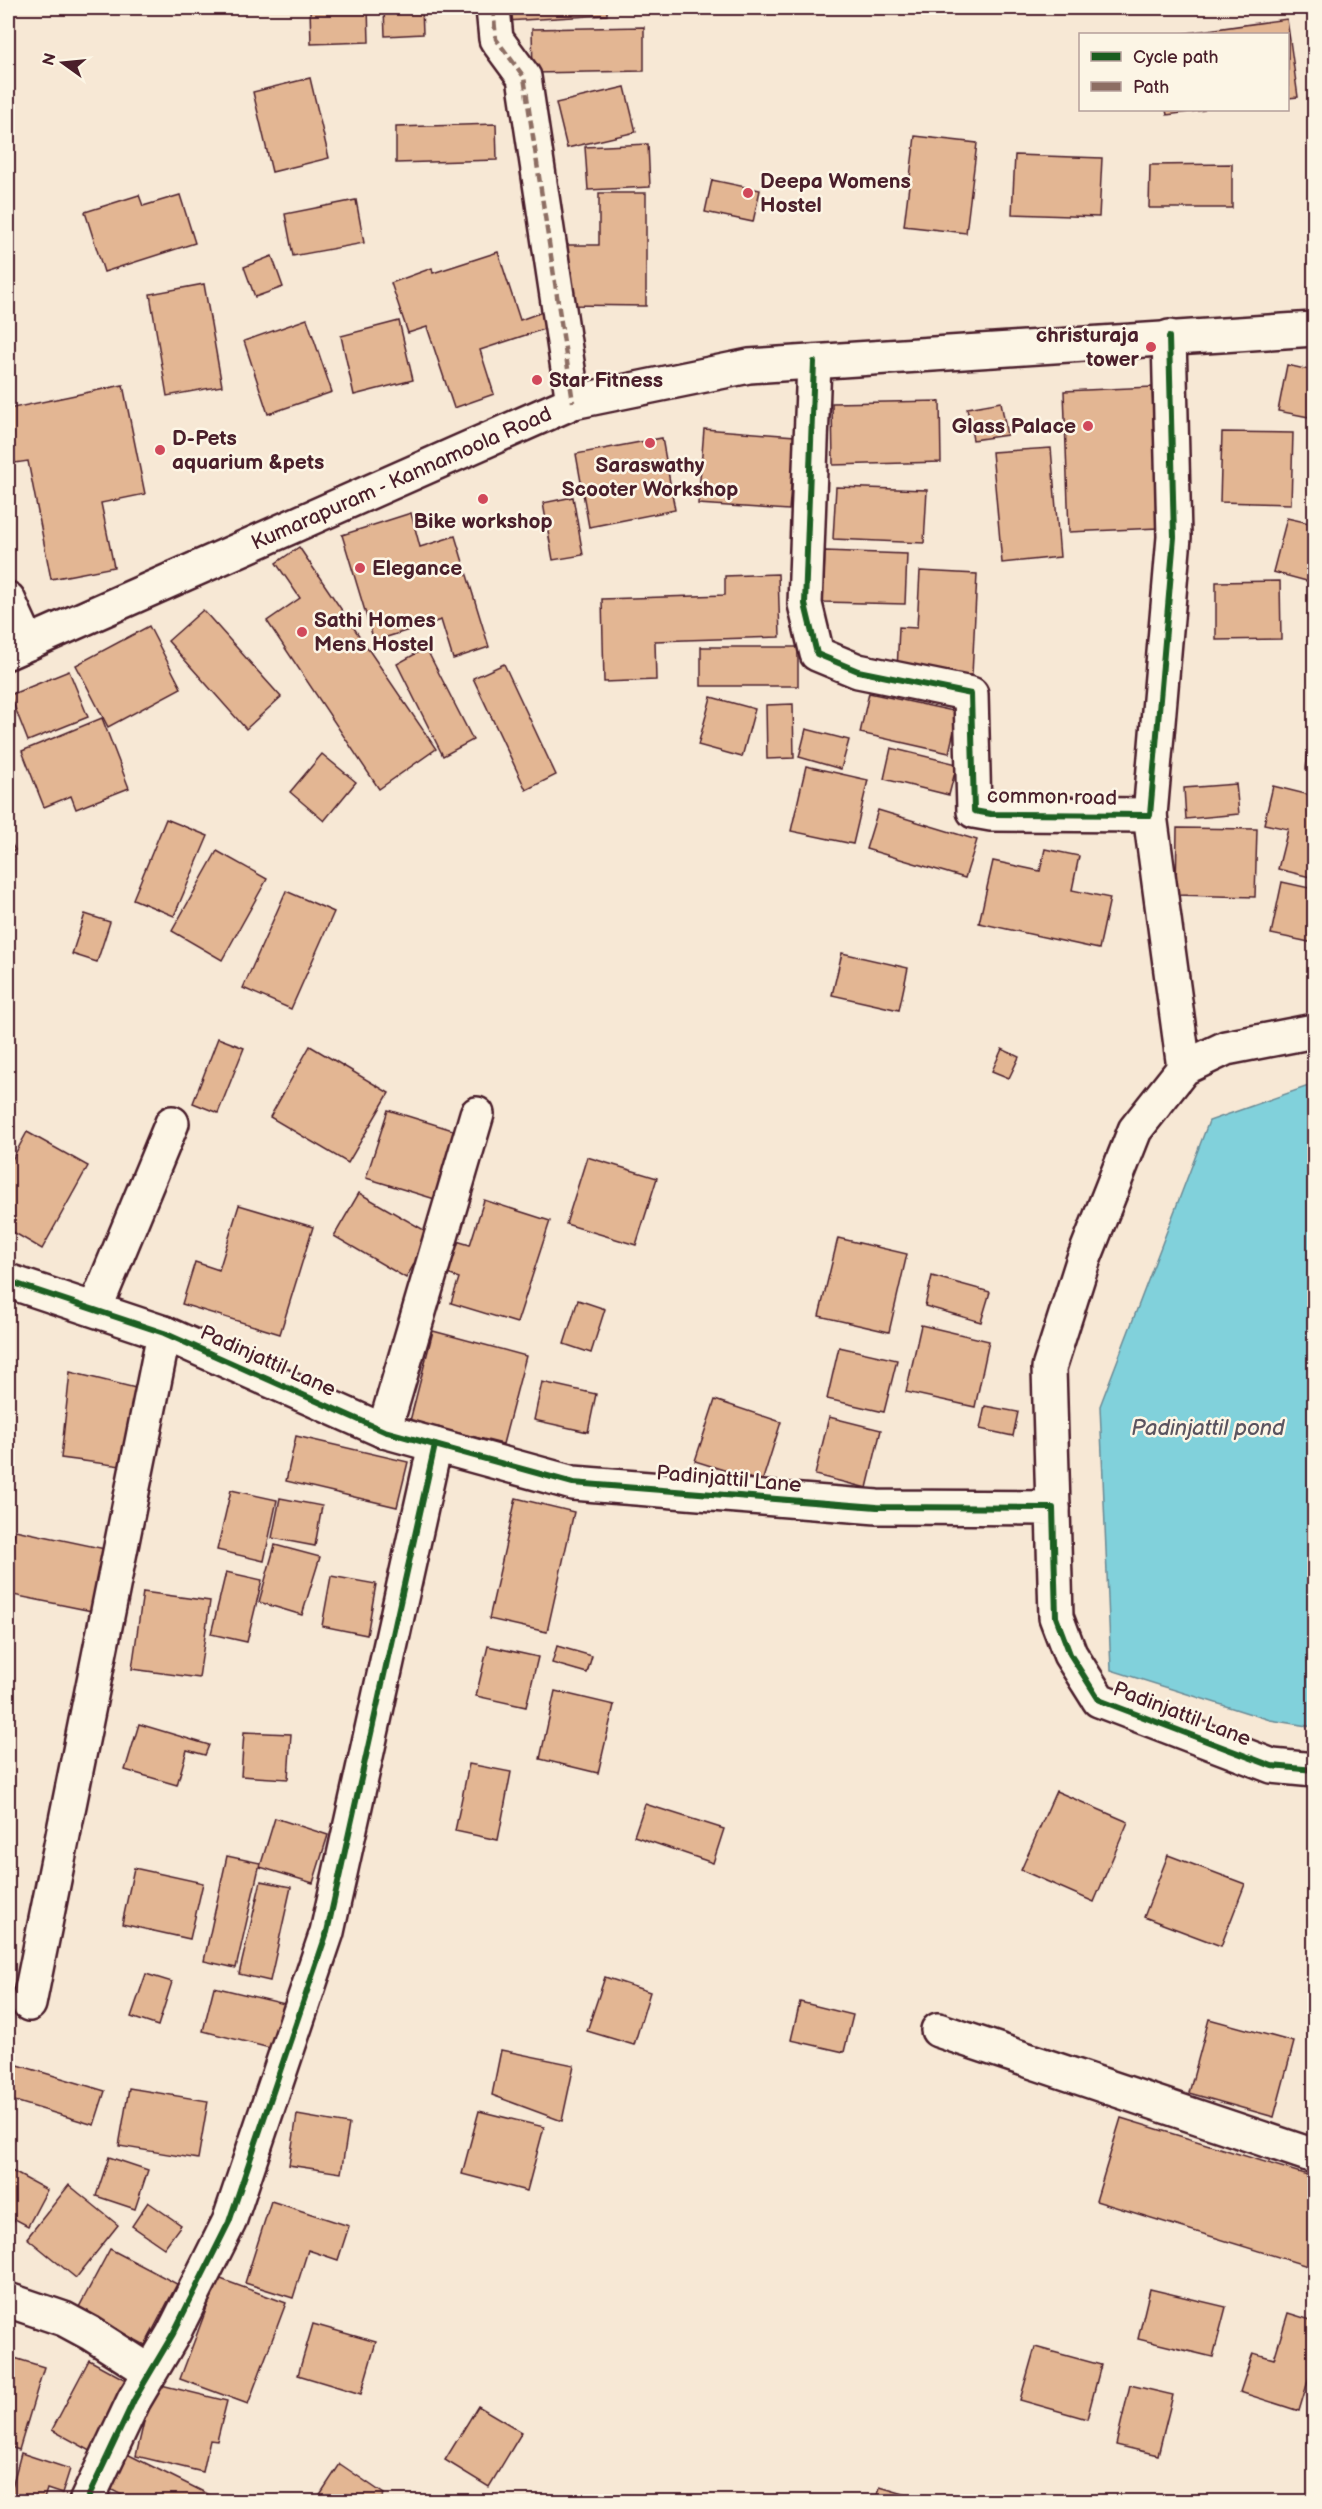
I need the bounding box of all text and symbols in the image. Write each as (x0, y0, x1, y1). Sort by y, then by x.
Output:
north arrow (33, 33, 93, 93)
legend (1079, 33, 1289, 111)
text: Cycle path (1133, 47, 1219, 68)
text: N (39, 51, 61, 68)
text: Path (1133, 77, 1169, 98)
place label: Deepa Womens Hostel (760, 169, 911, 218)
marker: Deepa Womens Hostel (741, 186, 755, 200)
place label: christuraja tower (1036, 323, 1140, 372)
marker: christuraja tower (1144, 340, 1158, 354)
place label: Star Fitness (549, 368, 663, 393)
marker: Star Fitness (530, 373, 544, 387)
street label: Kumarapuram - Kannamoola Road (247, 401, 555, 555)
place label: Glass Palace (952, 414, 1076, 439)
marker: Glass Palace (1081, 419, 1095, 433)
place label: D-Pets aquarium &pets (172, 426, 324, 475)
marker: Saraswathy Scooter Workshop (643, 436, 657, 450)
marker: D-Pets aquarium &pets (153, 443, 167, 457)
place label: Saraswathy Scooter Workshop (562, 453, 738, 502)
marker: Bike workshop (476, 492, 490, 506)
place label: Bike workshop (414, 509, 553, 534)
place label: Elegance (372, 556, 462, 581)
marker: Elegance (353, 561, 367, 575)
place label: Sathi Homes Mens Hostel (314, 608, 436, 657)
marker: Sathi Homes Mens Hostel (295, 625, 309, 639)
street label: common road (987, 783, 1117, 811)
street label: Padinjattil Lane (196, 1320, 340, 1402)
water label: Padinjattil pond (1131, 1415, 1285, 1442)
street label: Padinjattil Lane (655, 1460, 803, 1498)
street label: Padinjattil Lane (1110, 1676, 1254, 1752)

